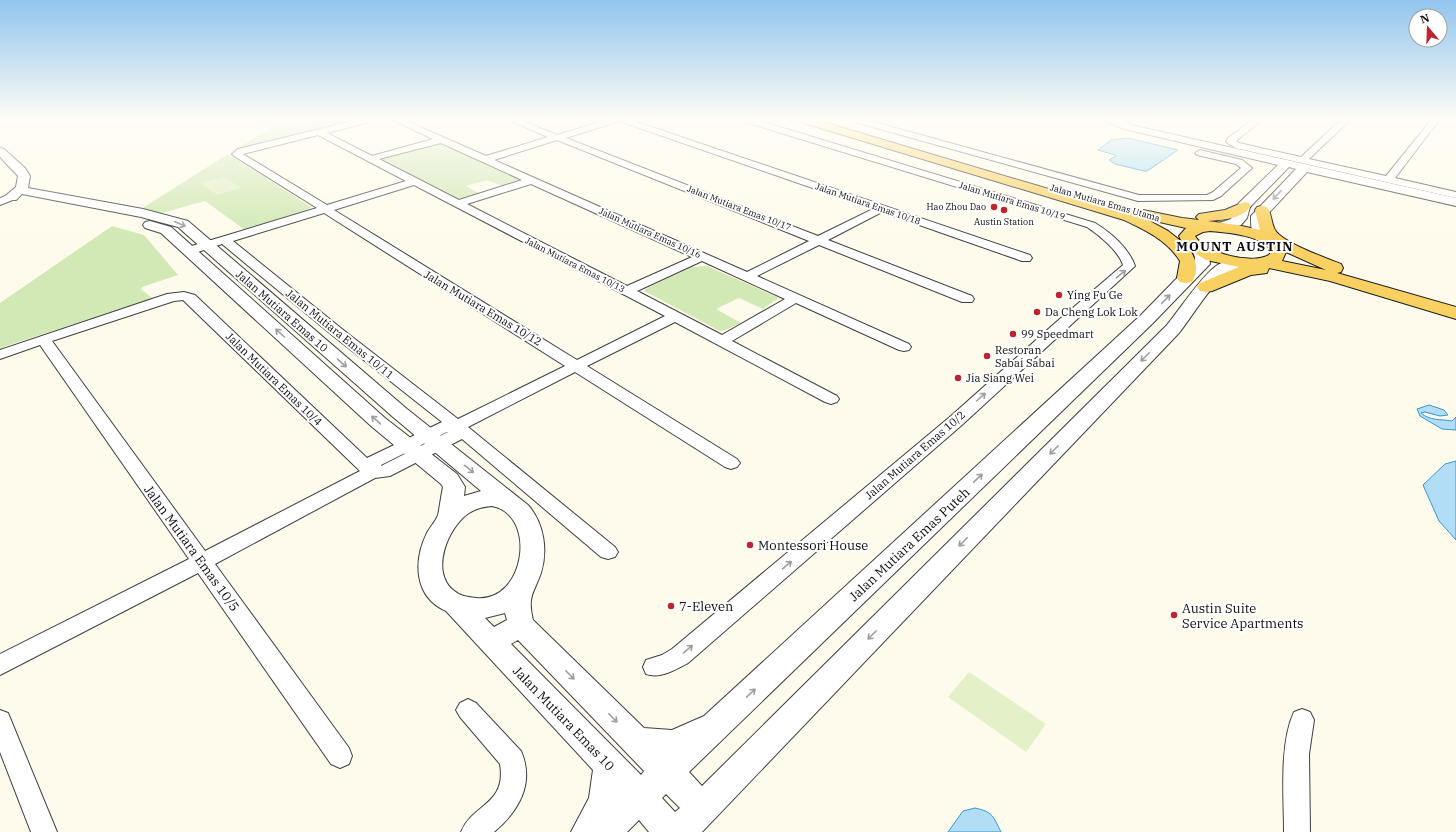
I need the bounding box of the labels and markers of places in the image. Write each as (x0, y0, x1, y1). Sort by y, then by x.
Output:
place label: Hao Zhou Dao (926, 201, 986, 212)
marker: Hao Zhou Dao (989, 202, 999, 212)
marker: Austin Station (999, 205, 1009, 215)
place label: Austin Station (974, 216, 1034, 227)
place label: Ying Fu Ge (1067, 288, 1123, 302)
marker: Ying Fu Ge (1054, 290, 1064, 300)
place label: Da Cheng Lok Lok (1045, 305, 1138, 319)
marker: Da Cheng Lok Lok (1032, 307, 1042, 317)
place label: 99 Speedmart (1021, 327, 1094, 341)
marker: 99 Speedmart (1008, 329, 1018, 339)
place label: Restoran Sabai Sabai (995, 343, 1055, 370)
marker: Restoran Sabai Sabai (982, 351, 992, 361)
place label: Jia Siang Wei (966, 371, 1035, 385)
marker: Jia Siang Wei (953, 373, 963, 383)
place label: Montessori House (758, 537, 868, 554)
marker: Montessori House (745, 540, 755, 550)
place label: 7-Eleven (679, 598, 733, 615)
place label: Austin Suite Service Apartments (1182, 600, 1303, 632)
marker: 7-Eleven (666, 601, 676, 611)
marker: Austin Suite Service Apartments (1169, 610, 1179, 620)

